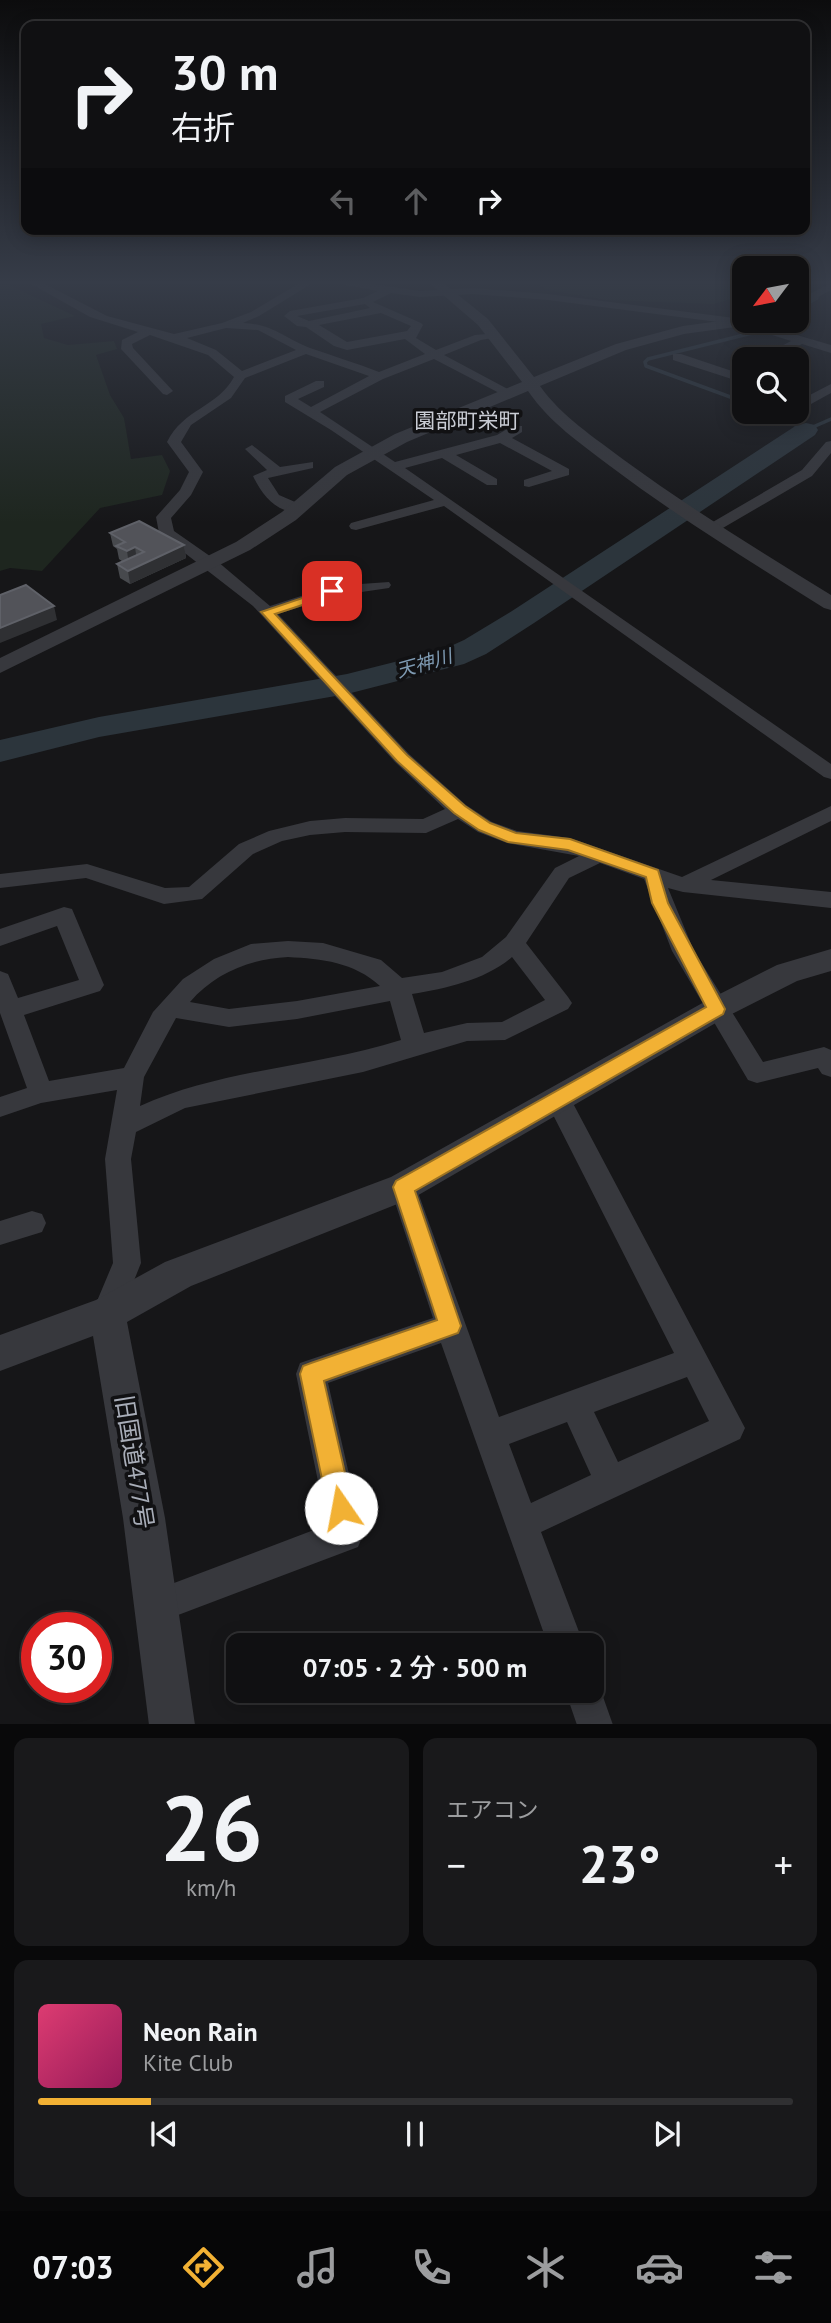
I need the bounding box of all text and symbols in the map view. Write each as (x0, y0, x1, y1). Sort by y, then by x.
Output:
text: 30 m (171, 40, 278, 104)
icon: right (56, 49, 147, 140)
text: 右折 (171, 106, 235, 148)
icon: left (324, 182, 362, 220)
icon: ahead (397, 182, 435, 220)
icon: right (470, 182, 508, 220)
north arrow (732, 256, 808, 332)
map controls (732, 256, 809, 424)
button: search (732, 347, 809, 424)
district label: 園部町栄町 (415, 407, 520, 434)
pin (302, 561, 362, 621)
icon: arrive (313, 572, 351, 610)
water label: 天神川 (393, 643, 457, 682)
street label: 旧国道477号 (109, 1393, 160, 1531)
position arrow (304, 1471, 378, 1545)
speed limit sign: 30 (21, 1612, 112, 1703)
text: 07:05 · 2 分 · 500 m (303, 1651, 527, 1684)
text: 26 (160, 1768, 263, 1886)
text: エアコン (447, 1795, 539, 1824)
text: 23° (579, 1830, 661, 1897)
text: − (447, 1840, 466, 1889)
text: + (774, 1840, 793, 1889)
text: km/h (186, 1873, 236, 1902)
text: Neon Rain (143, 2015, 258, 2048)
text: Kite Club (143, 2048, 233, 2077)
icon: previous (145, 2115, 183, 2153)
icon: pause (396, 2115, 434, 2153)
icon: next (648, 2115, 686, 2153)
icon: directions (179, 2243, 228, 2292)
icon: music (293, 2243, 342, 2292)
icon: phone (407, 2243, 456, 2292)
icon: climate (521, 2243, 570, 2292)
icon: car (635, 2243, 684, 2292)
icon: filters (749, 2243, 798, 2292)
text: 07:03 (33, 2246, 114, 2288)

